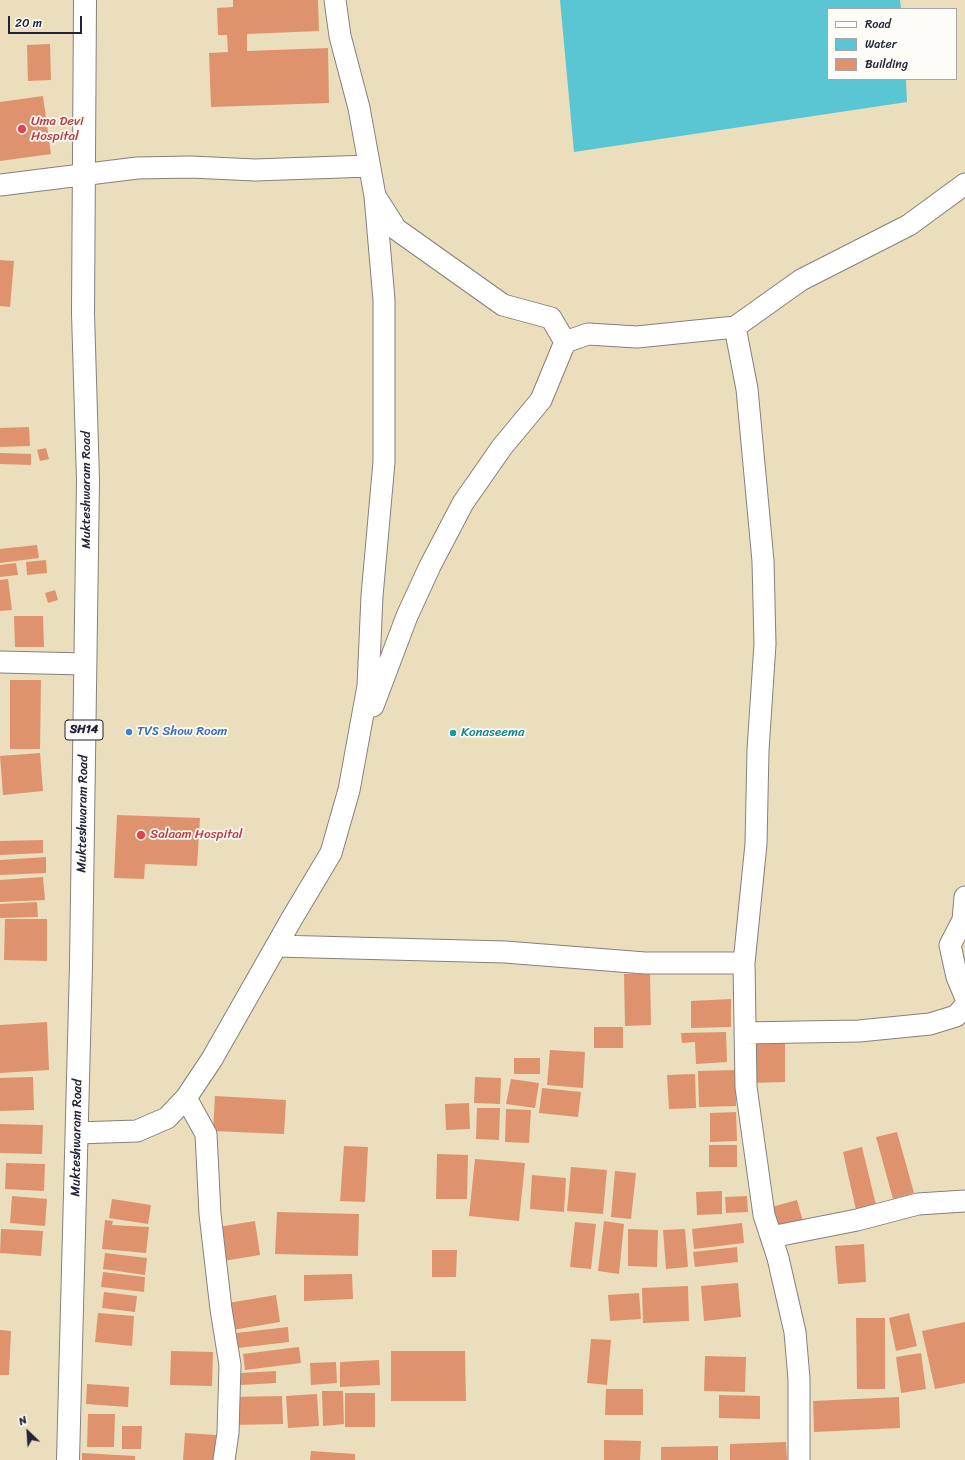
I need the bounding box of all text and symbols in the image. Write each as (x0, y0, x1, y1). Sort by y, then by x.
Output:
scale bar (10, 8, 84, 34)
legend (827, 8, 957, 80)
text: 20 m (15, 12, 42, 34)
text: Road (865, 13, 891, 35)
text: Water (865, 33, 897, 55)
text: Building (865, 53, 908, 75)
place label: Uma Devi Hospital (31, 114, 84, 145)
marker: Uma Devi Hospital (16, 123, 28, 135)
street label: Mukteshwaram Road (79, 431, 95, 549)
road number: SH14 (65, 720, 103, 740)
place label: TVS Show Room (137, 724, 227, 740)
place label: Konaseema (461, 725, 524, 741)
marker: TVS Show Room (124, 727, 134, 737)
marker: Konaseema (448, 728, 458, 738)
street label: Mukteshwaram Road (74, 755, 92, 873)
place label: Salaam Hospital (150, 827, 243, 843)
marker: Salaam Hospital (135, 829, 147, 841)
street label: Mukteshwaram Road (68, 1079, 86, 1197)
text: N (15, 1410, 30, 1431)
north arrow (8, 1412, 48, 1452)

